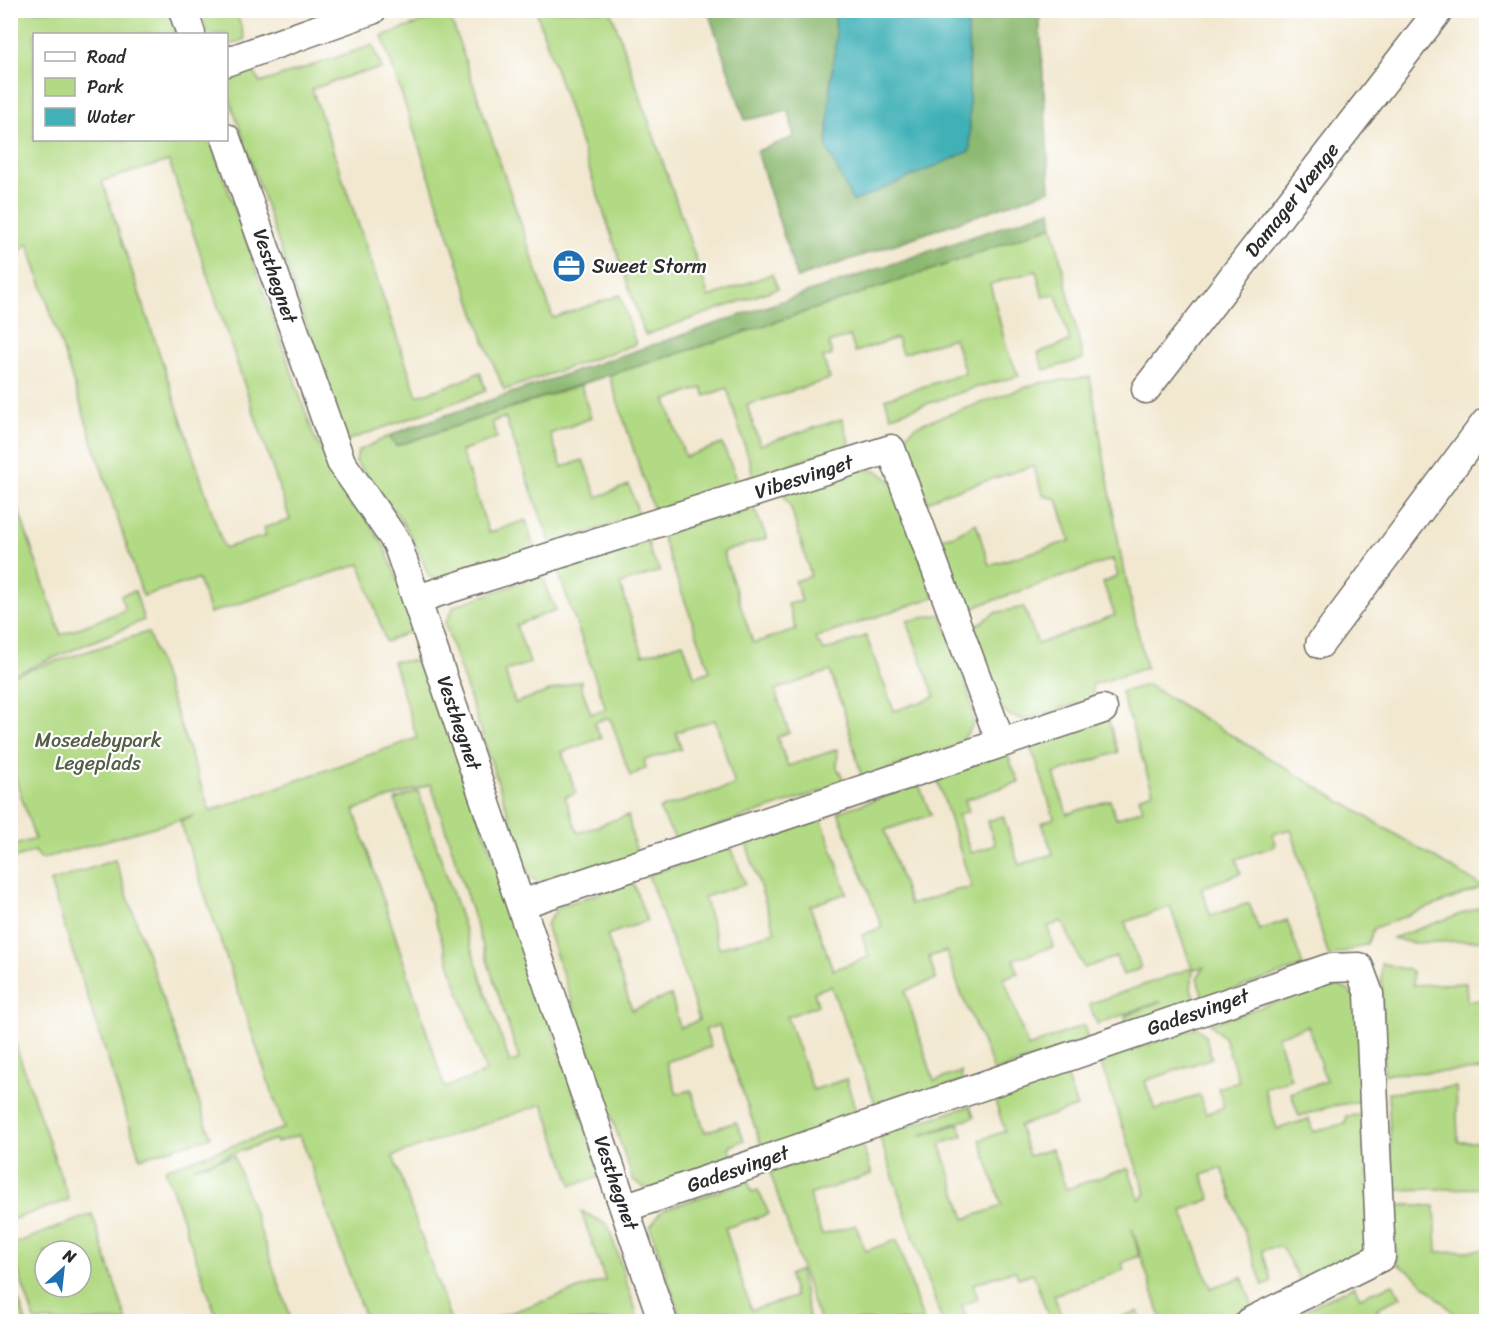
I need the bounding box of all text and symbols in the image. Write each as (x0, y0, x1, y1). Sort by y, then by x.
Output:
legend (33, 33, 228, 141)
text: Road (87, 41, 127, 73)
text: Park (87, 71, 124, 103)
text: Water (87, 101, 136, 133)
street label: Damager Vænge (1236, 135, 1348, 265)
street label: Vesthegnet (243, 224, 308, 329)
office icon: Sweet Storm (551, 248, 587, 284)
place label: Sweet Storm (592, 249, 707, 284)
street label: Vibesvinget (750, 444, 859, 509)
street label: Vesthegnet (427, 671, 492, 776)
park label: Mosedebypark Legeplads (35, 723, 162, 781)
street label: Gadesvinget (1142, 978, 1255, 1046)
street label: Vesthegnet (584, 1131, 649, 1236)
street label: Gadesvinget (682, 1135, 795, 1203)
north arrow (33, 1239, 93, 1299)
text: N (57, 1240, 82, 1272)

